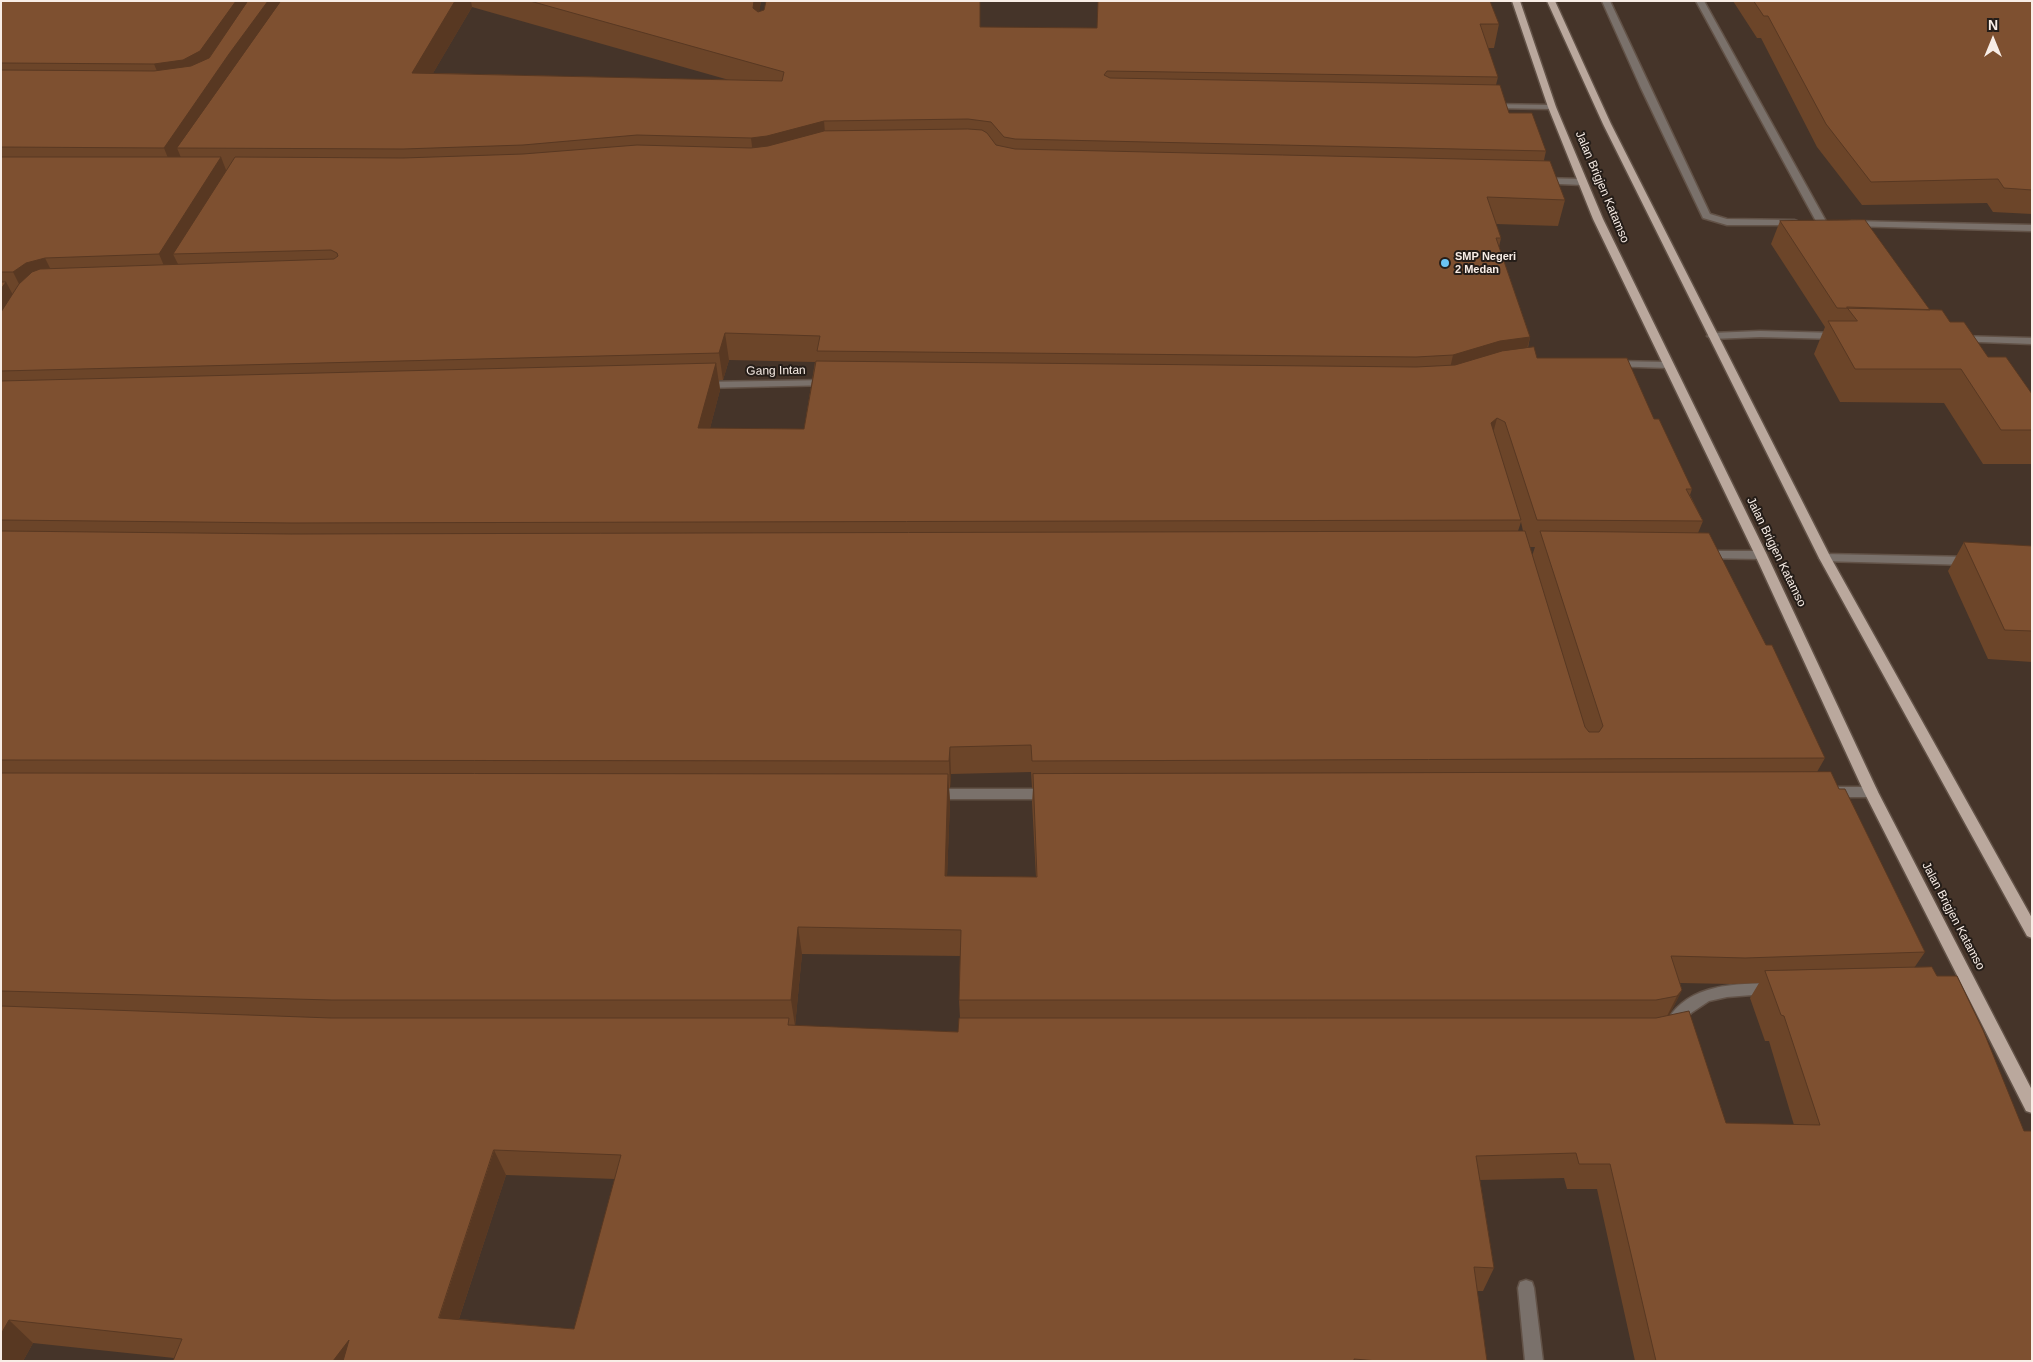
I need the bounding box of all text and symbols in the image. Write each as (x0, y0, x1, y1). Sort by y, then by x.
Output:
north arrow (1968, 15, 2018, 65)
text: N (1988, 17, 1998, 33)
street label: Jalan Brigjen Katamso (1572, 129, 1632, 245)
place label: SMP Negeri 2 Medan (1455, 250, 1516, 276)
marker: SMP Negeri 2 Medan (1439, 257, 1451, 269)
street label: Gang Intan (746, 363, 806, 379)
street label: Jalan Brigjen Katamso (1743, 495, 1809, 609)
street label: Jalan Brigjen Katamso (1918, 860, 1988, 972)

